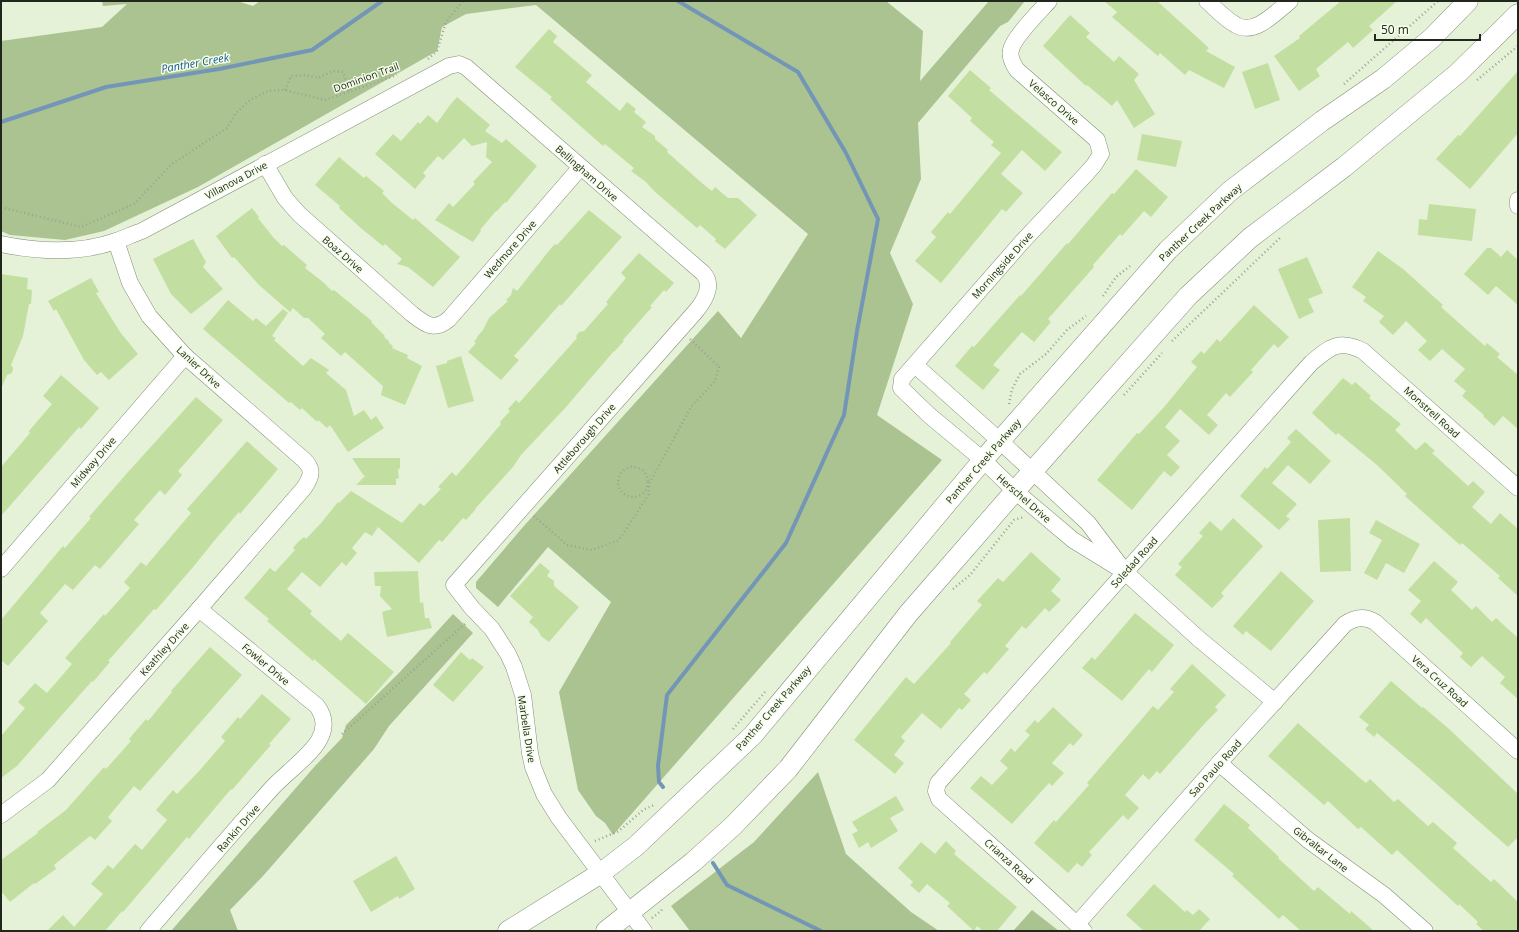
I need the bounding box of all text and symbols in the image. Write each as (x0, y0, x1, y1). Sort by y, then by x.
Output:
scale bar (1375, 16, 1480, 42)
text: 50 m (1381, 21, 1409, 38)
water label: Panther Creek (160, 49, 231, 76)
street label: Dominion Trail (331, 59, 401, 95)
street label: Velasco Drive (1026, 76, 1082, 128)
street label: Bellingham Drive (553, 142, 622, 205)
street label: Villanova Drive (202, 157, 270, 202)
street label: Panther Creek Parkway (1156, 179, 1245, 264)
street label: Wedmore Drive (481, 217, 539, 281)
street label: Morningside Drive (968, 228, 1036, 301)
street label: Boaz Drive (320, 232, 367, 276)
street label: Lanier Drive (174, 343, 225, 392)
street label: Monstrell Road (1401, 383, 1463, 441)
street label: Attleborough Drive (550, 400, 619, 476)
street label: Panther Creek Parkway (942, 415, 1024, 507)
street label: Midway Drive (67, 433, 119, 490)
street label: Herschel Drive (994, 470, 1055, 526)
street label: Soledad Road (1107, 534, 1161, 590)
street label: Keathley Drive (136, 619, 192, 679)
street label: Fowler Drive (239, 640, 293, 688)
street label: Vera Cruz Road (1409, 652, 1471, 710)
street label: Panther Creek Parkway (732, 662, 814, 754)
street label: Marbella Drive (515, 694, 539, 764)
street label: Sao Paulo Road (1186, 736, 1244, 800)
street label: Rankin Drive (213, 801, 263, 855)
street label: Gibraltar Lane (1291, 823, 1352, 875)
street label: Crianza Road (982, 835, 1036, 887)

